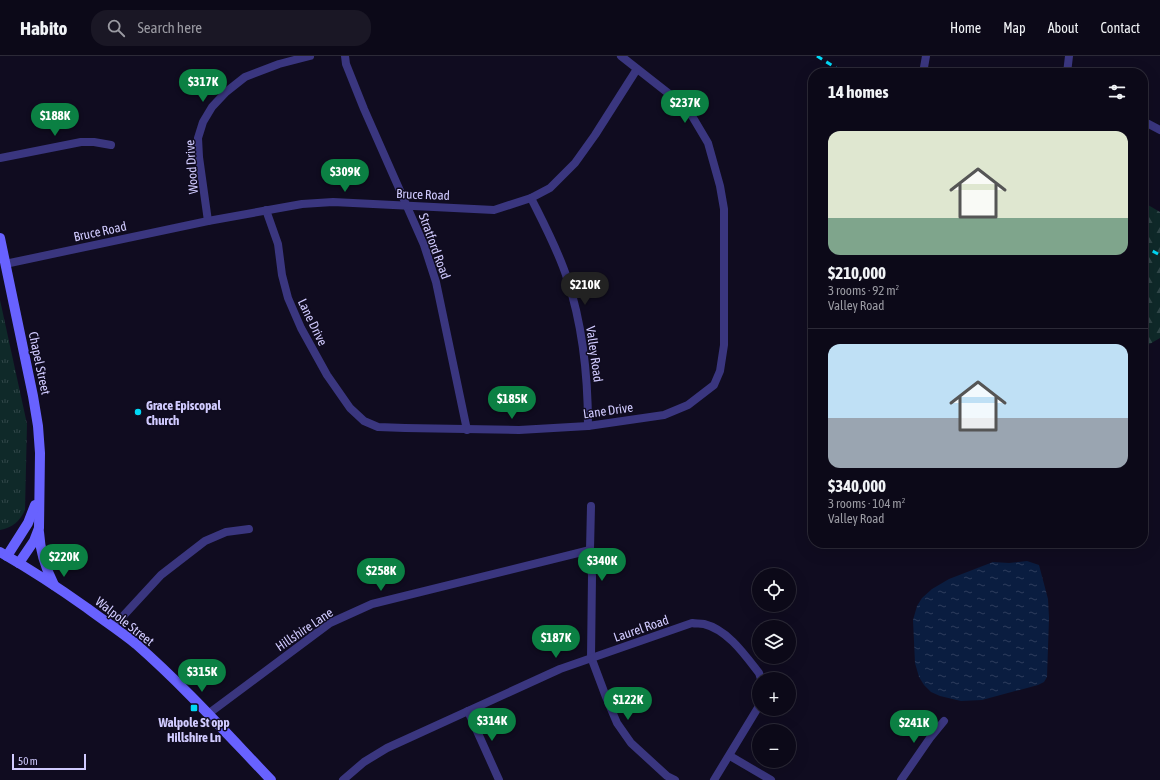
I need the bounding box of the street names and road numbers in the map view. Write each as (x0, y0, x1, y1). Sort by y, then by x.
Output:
street label: Wood Drive (182, 139, 201, 195)
street label: Bruce Road (396, 186, 450, 203)
street label: Stratford Road (416, 211, 453, 281)
street label: Bruce Road (72, 219, 128, 244)
street label: Lane Drive (295, 296, 330, 348)
street label: Valley Road (583, 325, 606, 383)
street label: Chapel Street (26, 330, 54, 396)
street label: Lane Drive (582, 400, 634, 421)
street label: Walpole Street (92, 594, 157, 649)
street label: Hillshire Lane (273, 605, 336, 654)
street label: Laurel Road (612, 612, 671, 645)

